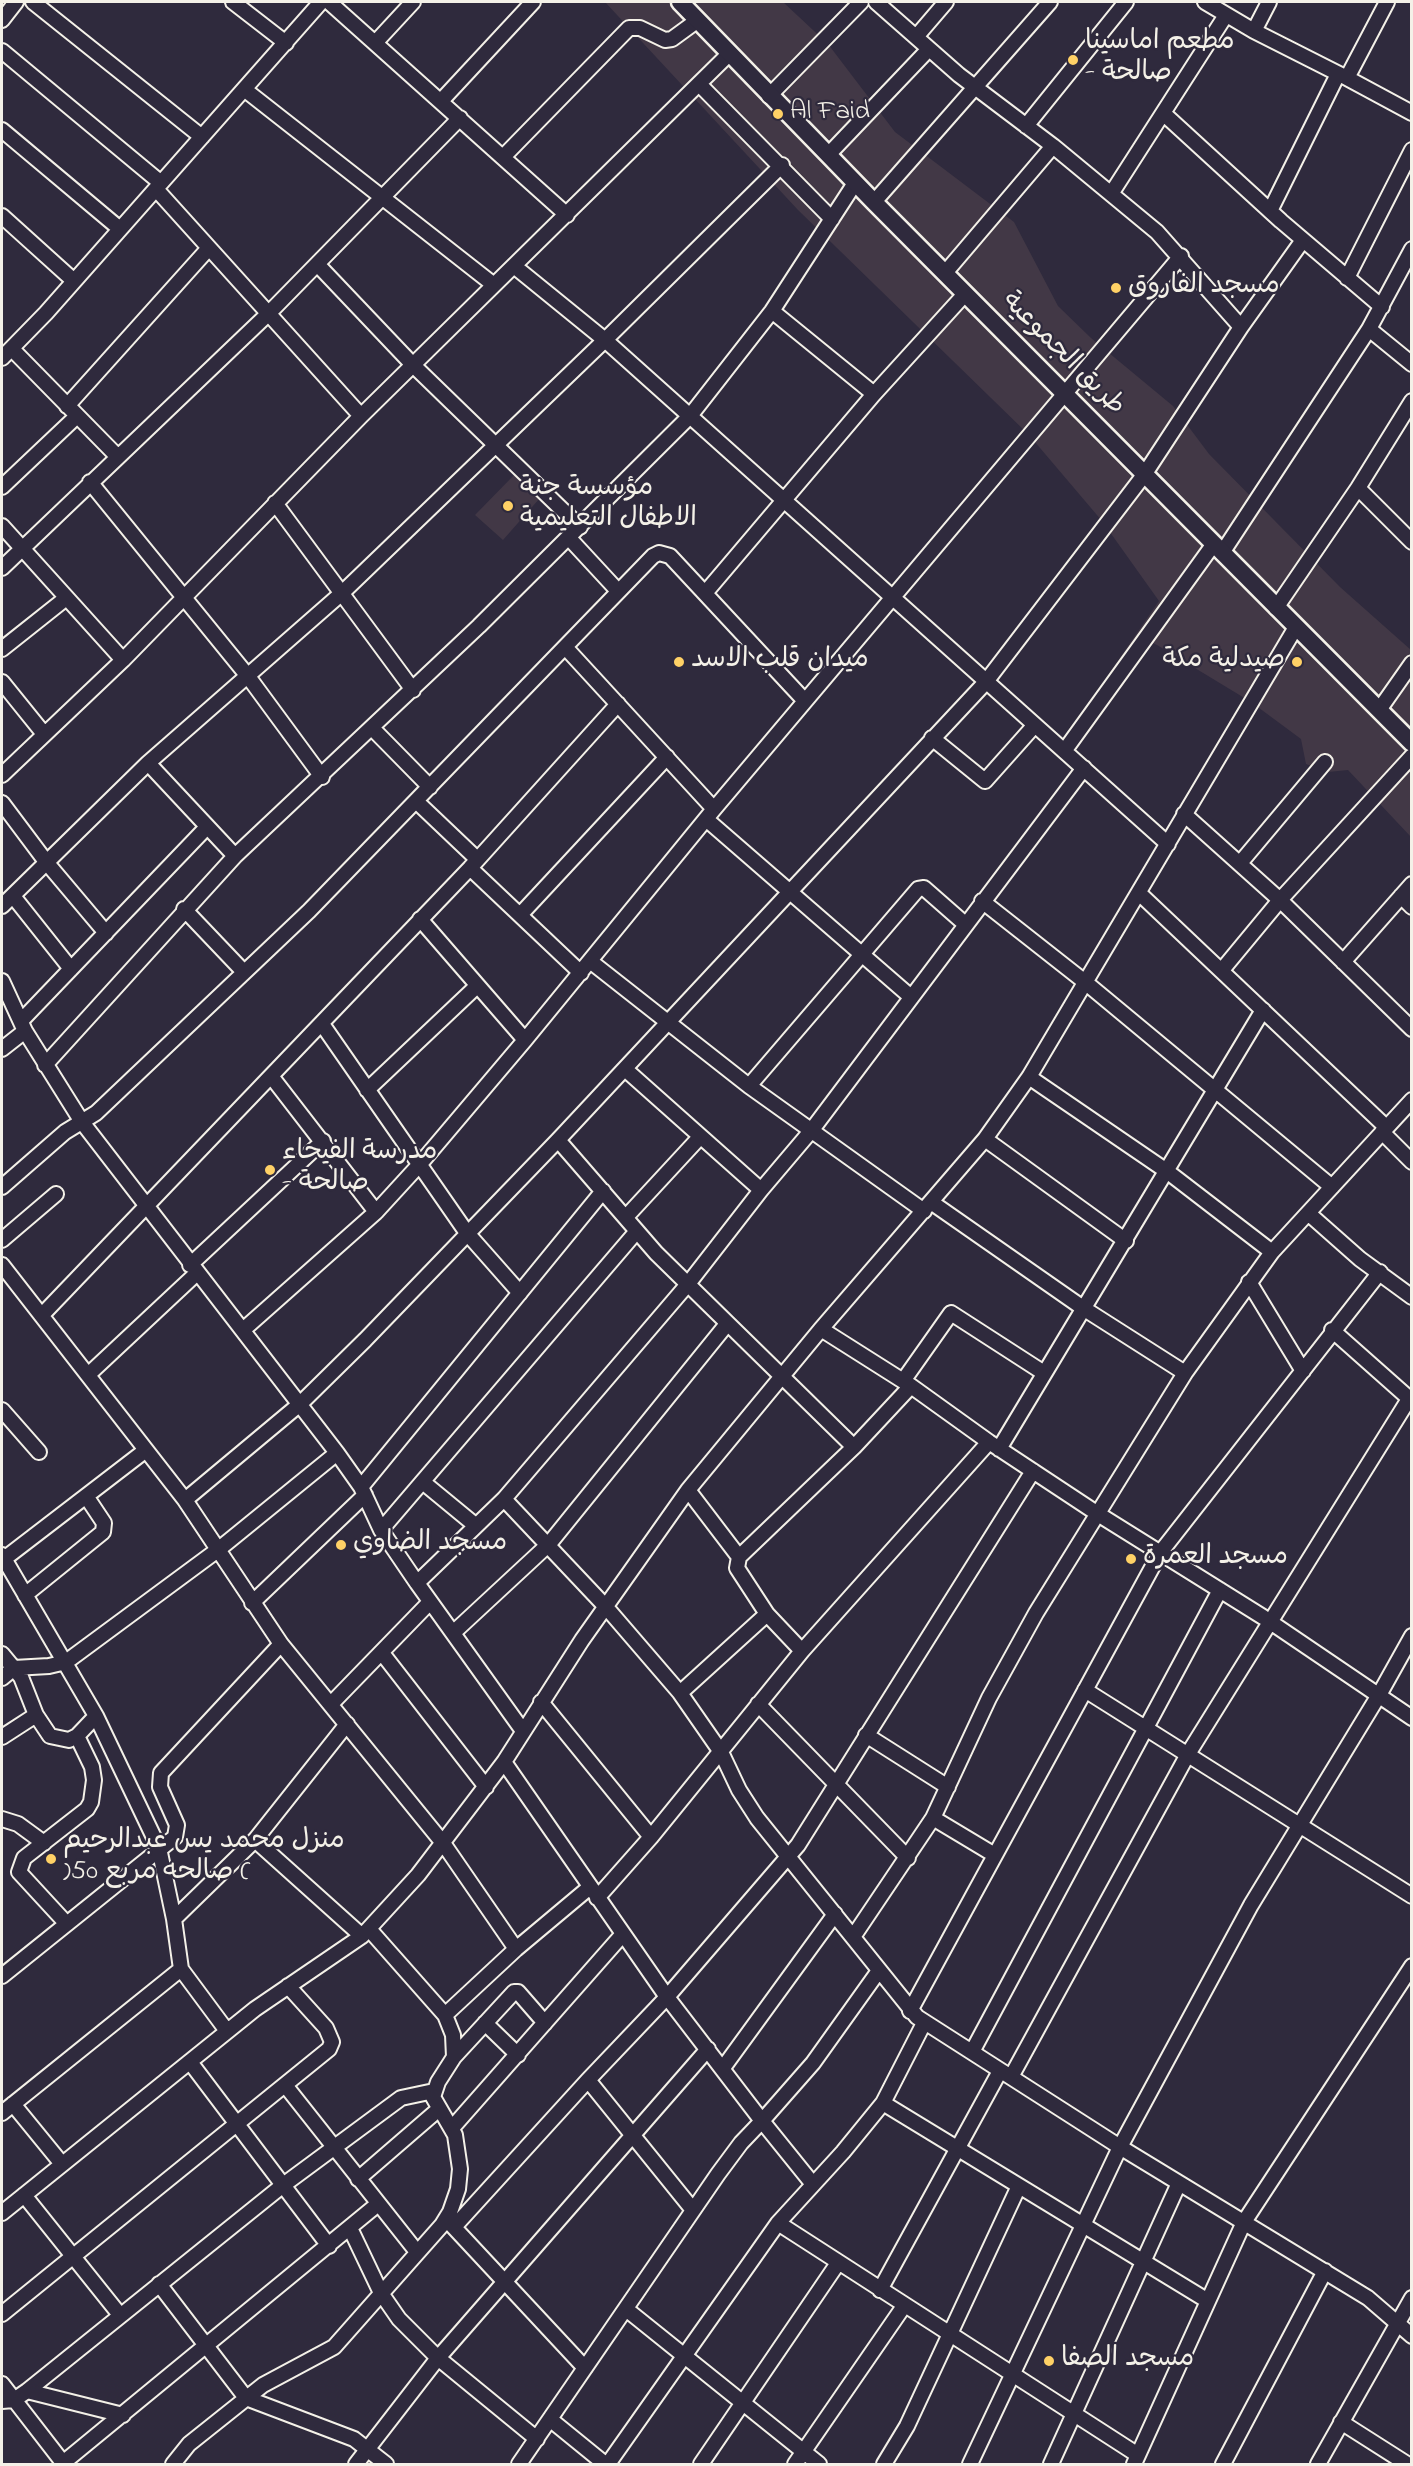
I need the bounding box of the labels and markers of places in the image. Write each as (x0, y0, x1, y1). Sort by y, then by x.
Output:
place label: مطعم اماسينا - صالحة (1085, 28, 1235, 91)
marker: مطعم اماسينا - صالحة (1066, 53, 1080, 67)
place label: Al Faid (790, 98, 870, 130)
marker: Al Faid (771, 107, 785, 121)
place label: مسجد الفاروق (1128, 272, 1280, 304)
marker: مسجد الفاروق (1109, 281, 1123, 295)
place label: مؤسسة جنة الاطفال التعليمية (520, 474, 697, 537)
marker: مؤسسة جنة الاطفال التعليمية (501, 499, 515, 513)
place label: ميدان قلب الاسد (691, 646, 869, 678)
place label: صيدلية مكة (1163, 646, 1285, 678)
marker: ميدان قلب الاسد (672, 655, 686, 669)
marker: صيدلية مكة (1290, 655, 1304, 669)
place label: مدرسة الفيحاء - صالحة (282, 1138, 437, 1201)
marker: مدرسة الفيحاء - صالحة (263, 1163, 277, 1177)
place label: مسجد الضاوي (353, 1529, 507, 1561)
marker: مسجد الضاوي (334, 1538, 348, 1552)
place label: مسجد العمرة (1143, 1543, 1288, 1575)
marker: مسجد العمرة (1124, 1552, 1138, 1566)
place label: منزل محمد يس عبدالرحيم )صالحه مربع 50 ( (63, 1827, 345, 1890)
marker: منزل محمد يس عبدالرحيم )صالحه مربع 50 ( (44, 1852, 58, 1866)
place label: مسجد الصفا (1061, 2345, 1194, 2377)
marker: مسجد الصفا (1042, 2354, 1056, 2368)

